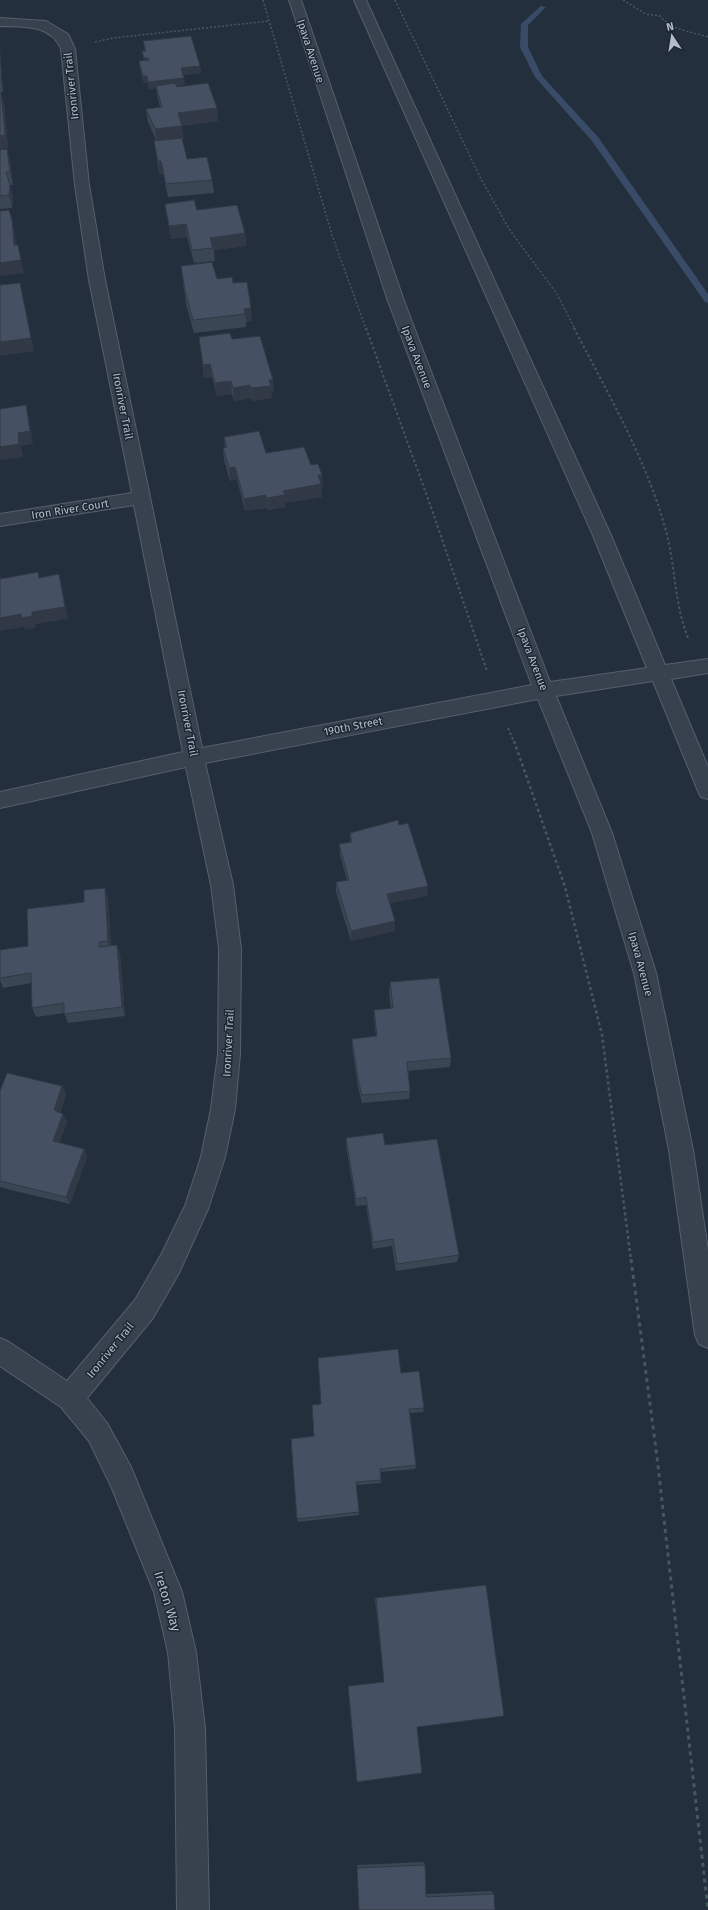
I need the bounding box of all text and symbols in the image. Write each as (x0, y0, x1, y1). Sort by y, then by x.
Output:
north arrow (652, 16, 692, 56)
street label: Ipava Avenue (294, 18, 327, 85)
text: N (665, 20, 675, 34)
street label: Ironriver Trail (62, 52, 81, 120)
street label: Ipava Avenue (399, 324, 434, 390)
street label: Ironriver Trail (110, 372, 135, 440)
street label: Iron River Court (30, 497, 110, 522)
street label: Ipava Avenue (515, 626, 550, 692)
street label: Ironriver Trail (175, 689, 200, 757)
street label: 190th Street (322, 714, 384, 739)
street label: Ipava Avenue (626, 931, 655, 998)
street label: Ironriver Trail (220, 1009, 237, 1077)
street label: Ironriver Trail (84, 1320, 137, 1381)
street label: Ireton Way (151, 1569, 184, 1634)

